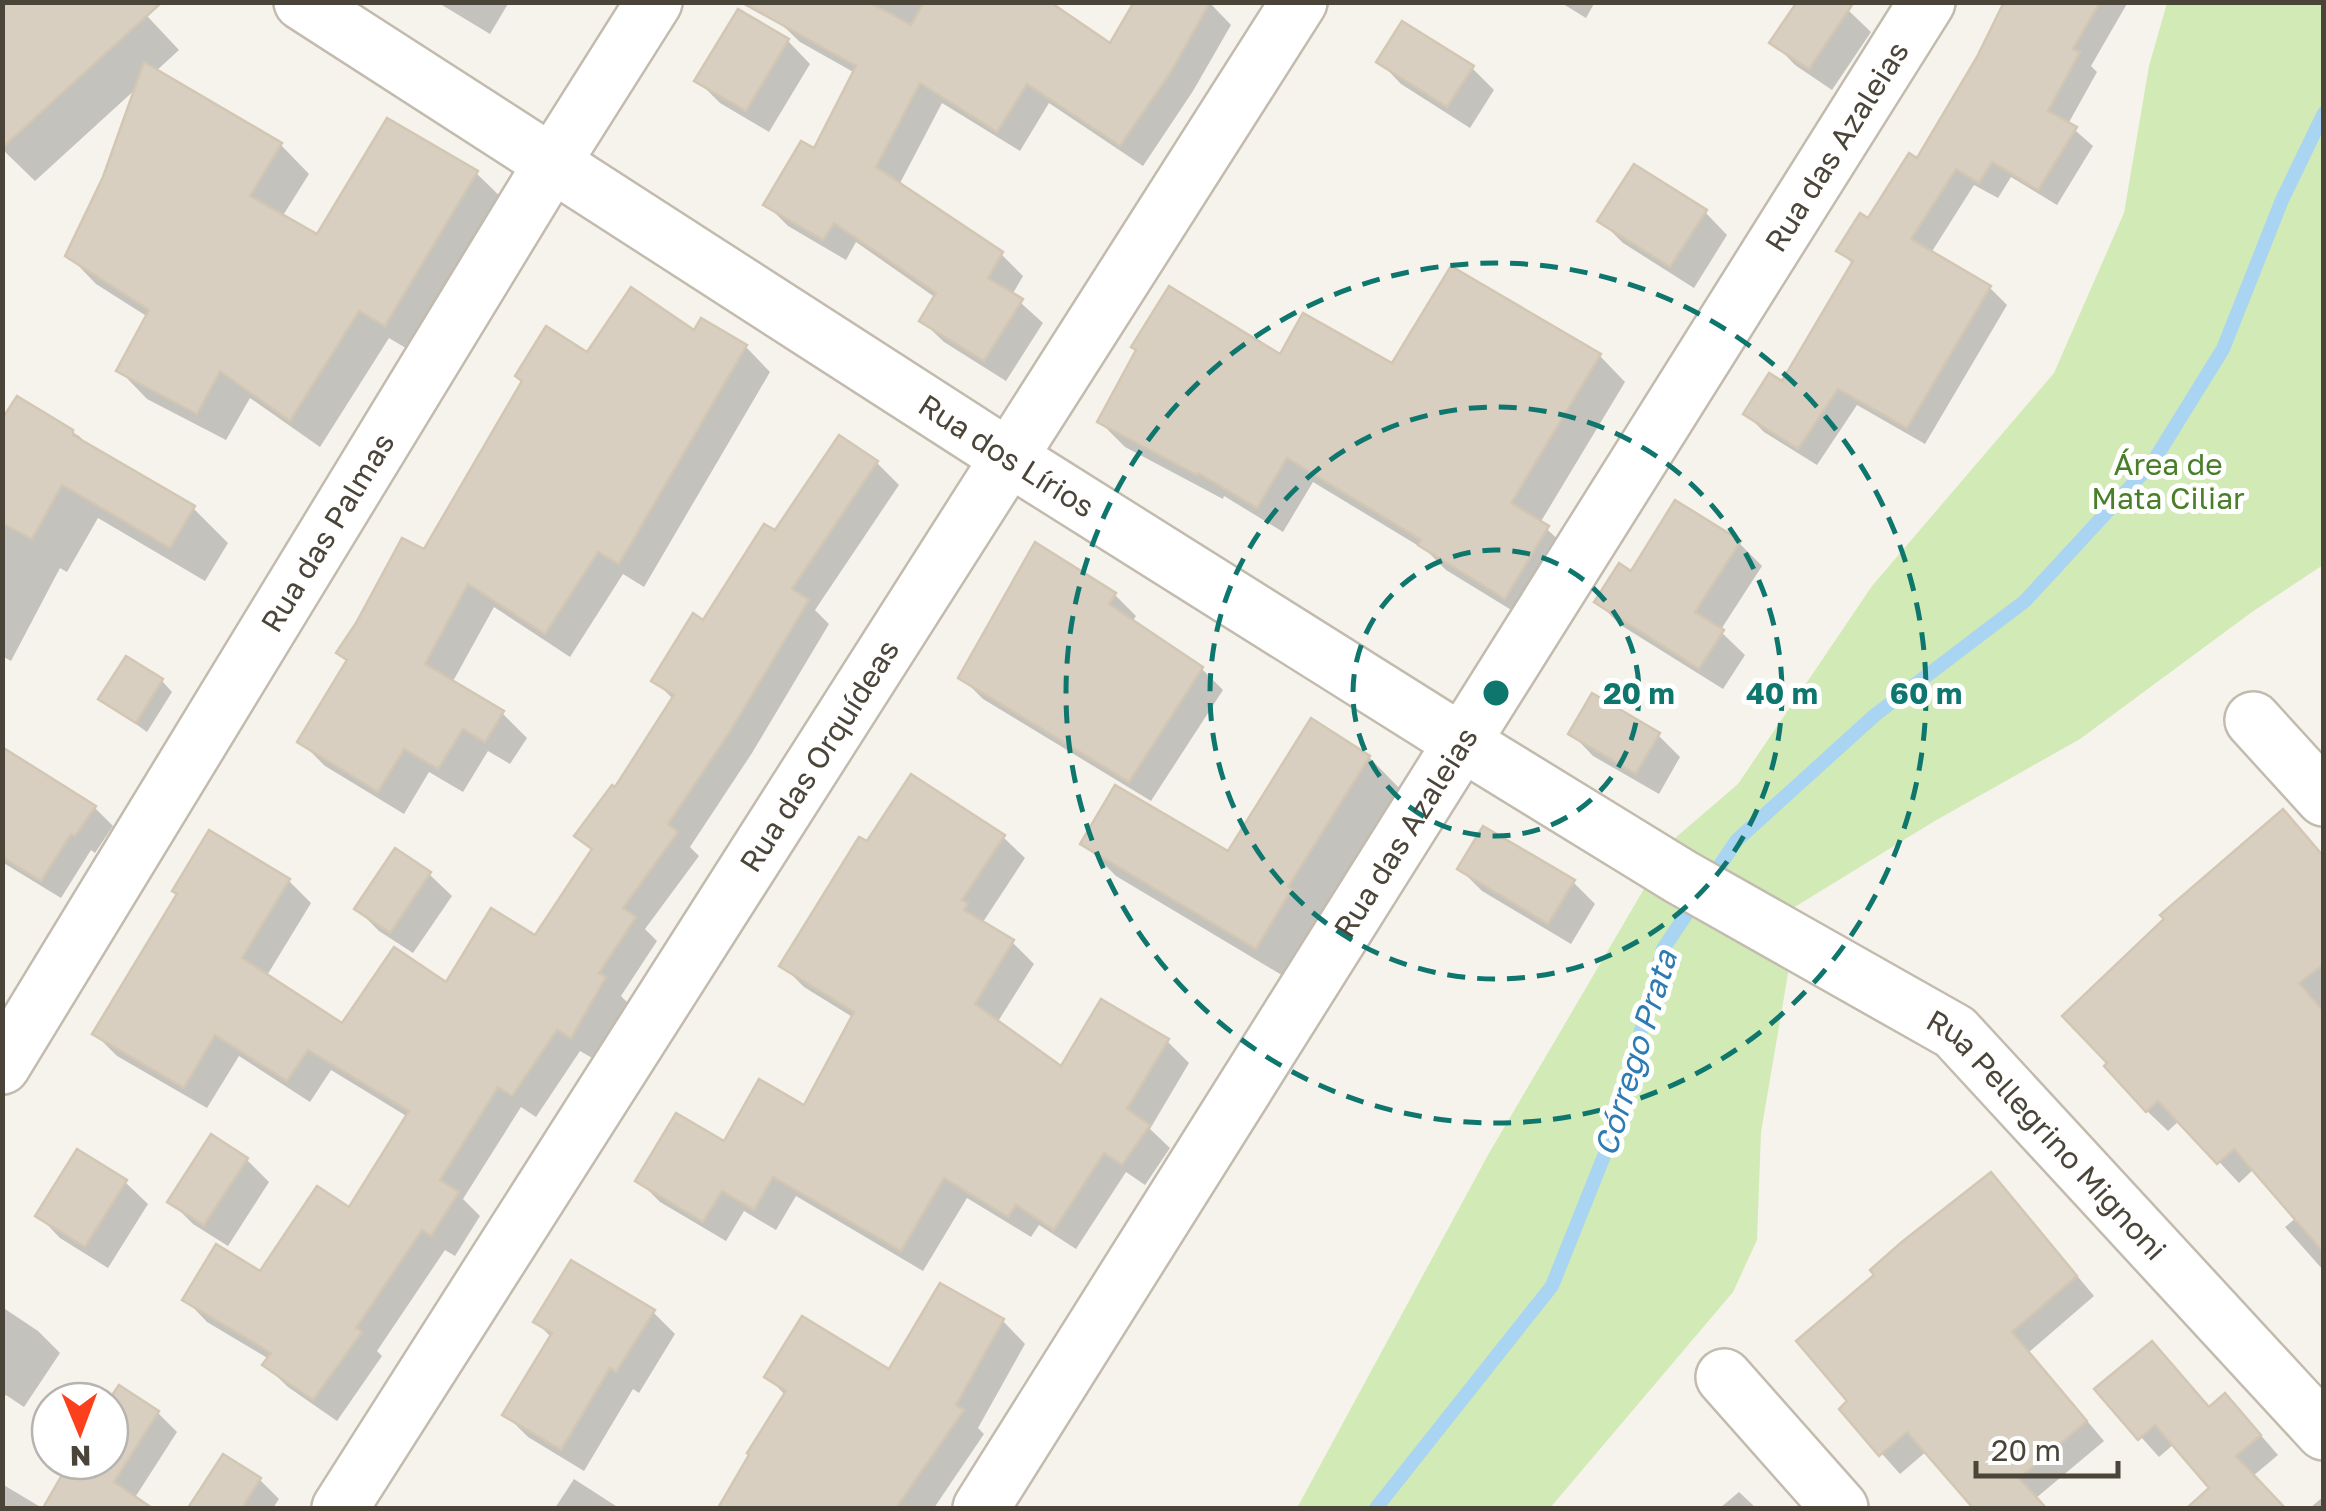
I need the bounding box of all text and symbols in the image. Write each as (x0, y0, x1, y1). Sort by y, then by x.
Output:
street label: Rua das Azaleias (1757, 35, 1916, 258)
street label: Rua dos Lírios (912, 386, 1101, 525)
street label: Rua das Palmas (253, 426, 402, 638)
park label: Área de Mata Ciliar (2091, 446, 2245, 516)
street label: Rua das Orquídeas (732, 633, 906, 878)
centre of rings (1478, 675, 1514, 711)
text: 20 m (1603, 675, 1675, 711)
text: 40 m (1746, 675, 1818, 711)
text: 60 m (1890, 675, 1962, 711)
street label: Rua das Azaleias (1326, 720, 1485, 944)
water label: Córrego Prata (1586, 944, 1685, 1160)
street label: Rua Pellegrino Mignoni (1920, 1002, 2174, 1267)
north arrow (30, 1381, 130, 1481)
scale bar (1976, 1416, 2118, 1478)
text: 20 m (1991, 1432, 2061, 1468)
text: N (70, 1440, 91, 1473)

